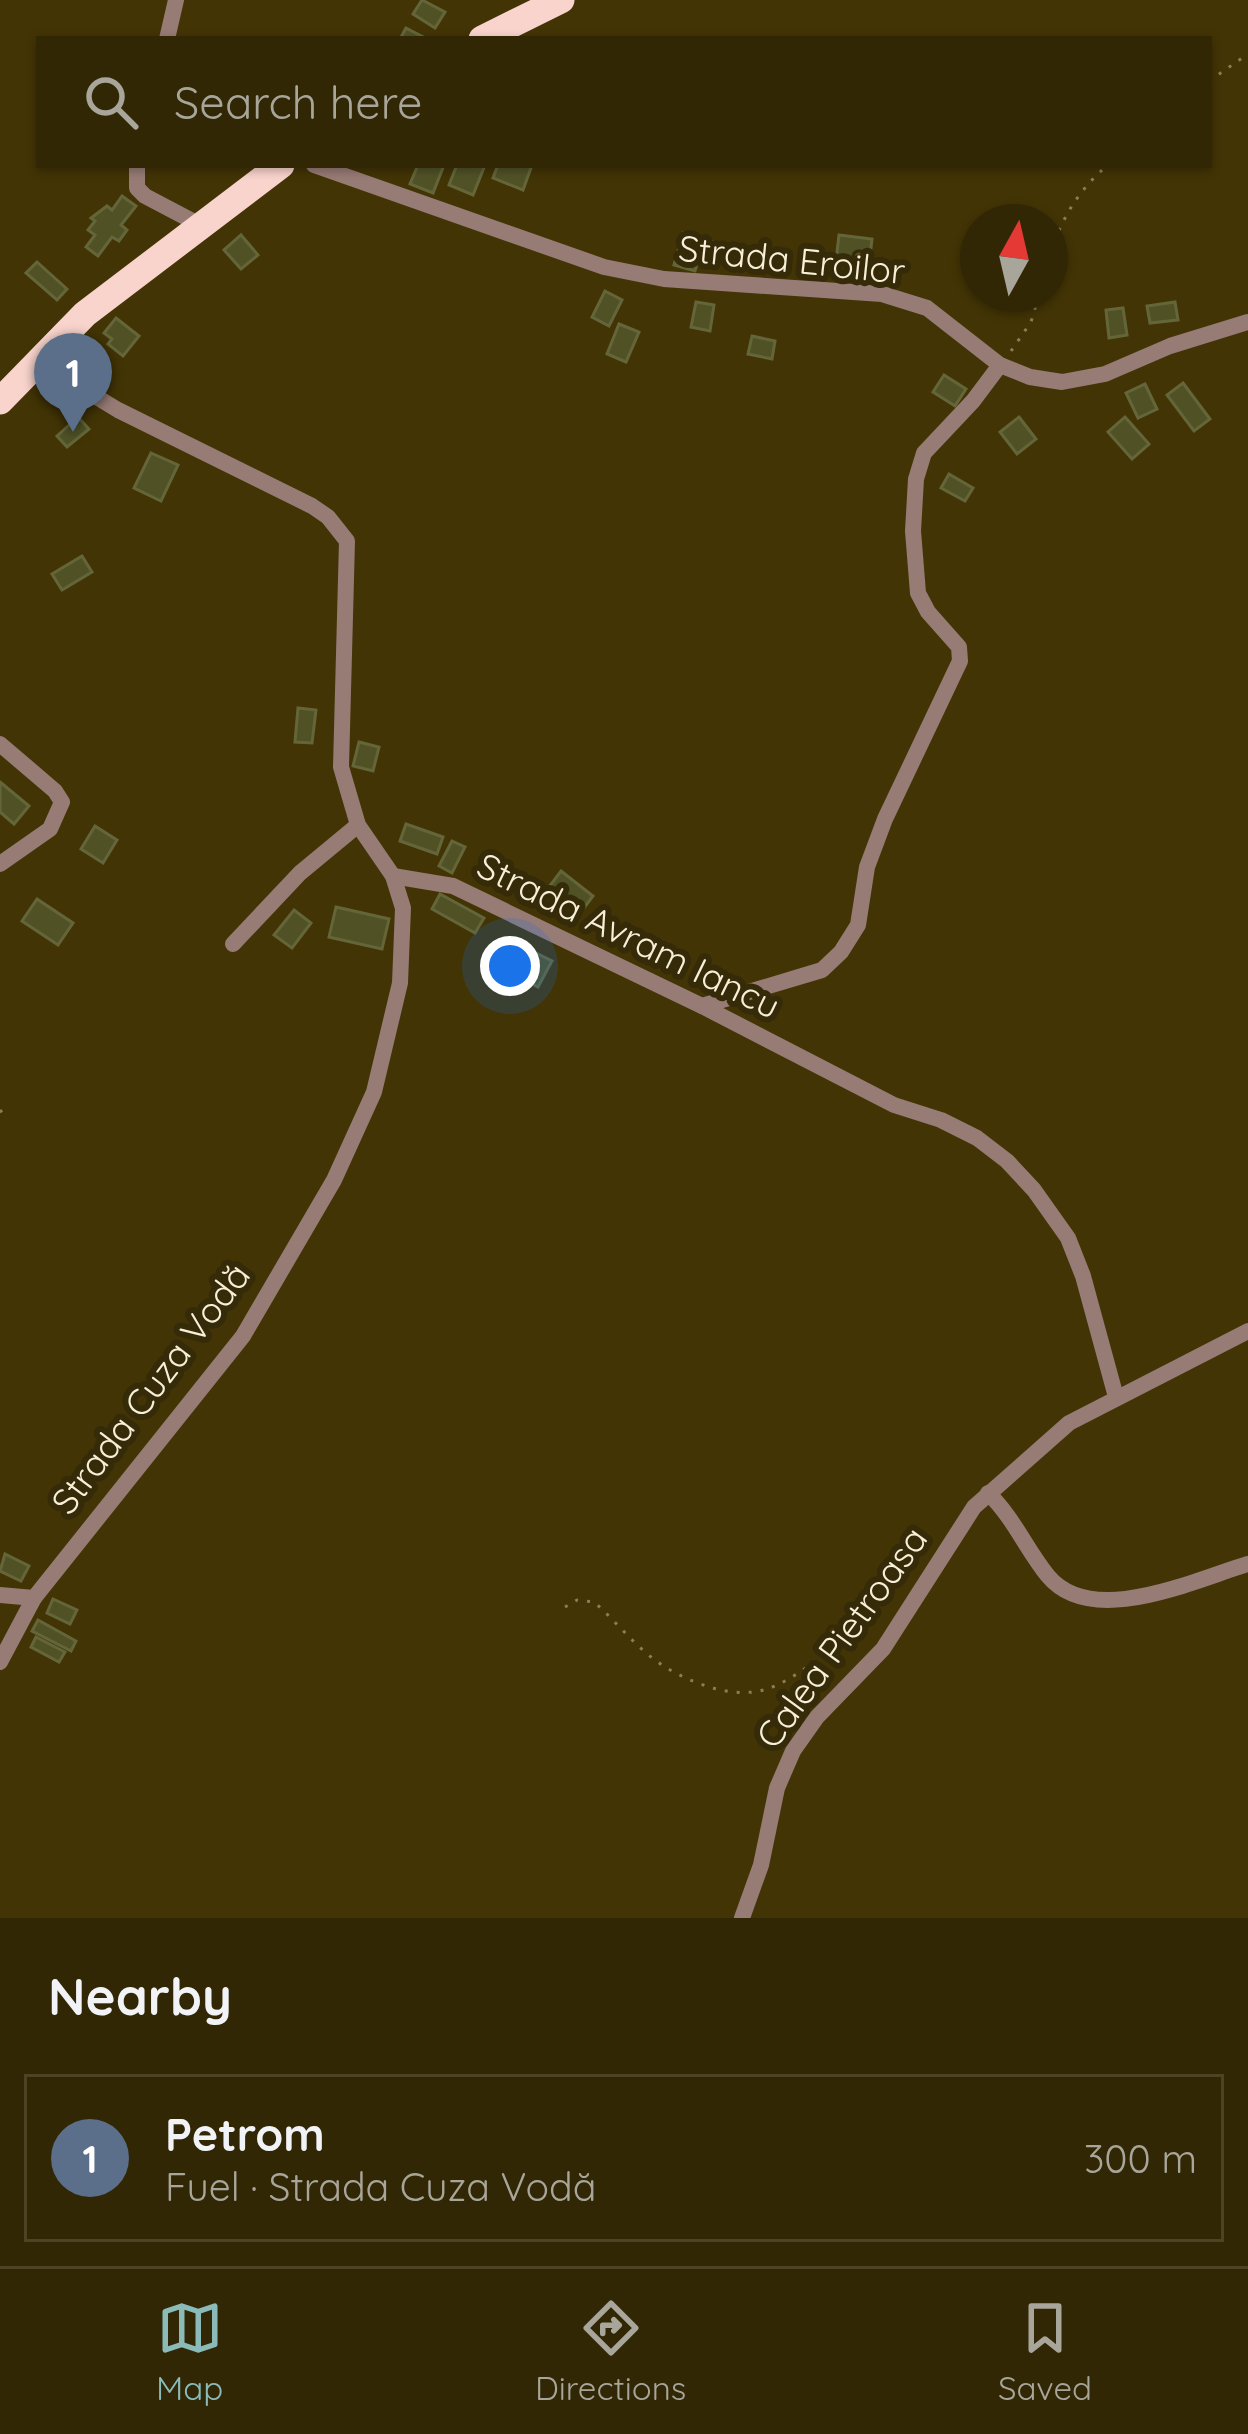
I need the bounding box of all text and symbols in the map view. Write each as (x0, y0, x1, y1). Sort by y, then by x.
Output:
search box (36, 36, 1212, 168)
icon: search (78, 69, 144, 135)
text: Search here (174, 74, 422, 130)
north arrow (960, 204, 1068, 312)
street label: Strada Eroilor (676, 225, 908, 293)
pin: 1 (34, 333, 112, 432)
street label: Strada Avram Iancu (470, 842, 788, 1028)
your location (480, 936, 540, 996)
street label: Strada Cuza Vodă (41, 1254, 259, 1522)
street label: Calea Pietroasa (746, 1518, 936, 1756)
text: Nearby (48, 1964, 232, 2028)
text: Petrom (165, 2106, 325, 2162)
text: 1 (82, 2134, 98, 2183)
text: 300 m (1084, 2134, 1197, 2183)
text: Fuel · Strada Cuza Vodă (165, 2162, 596, 2211)
tab: Map (156, 2295, 223, 2408)
tab: Directions (535, 2295, 686, 2408)
tab: Saved (998, 2295, 1092, 2408)

